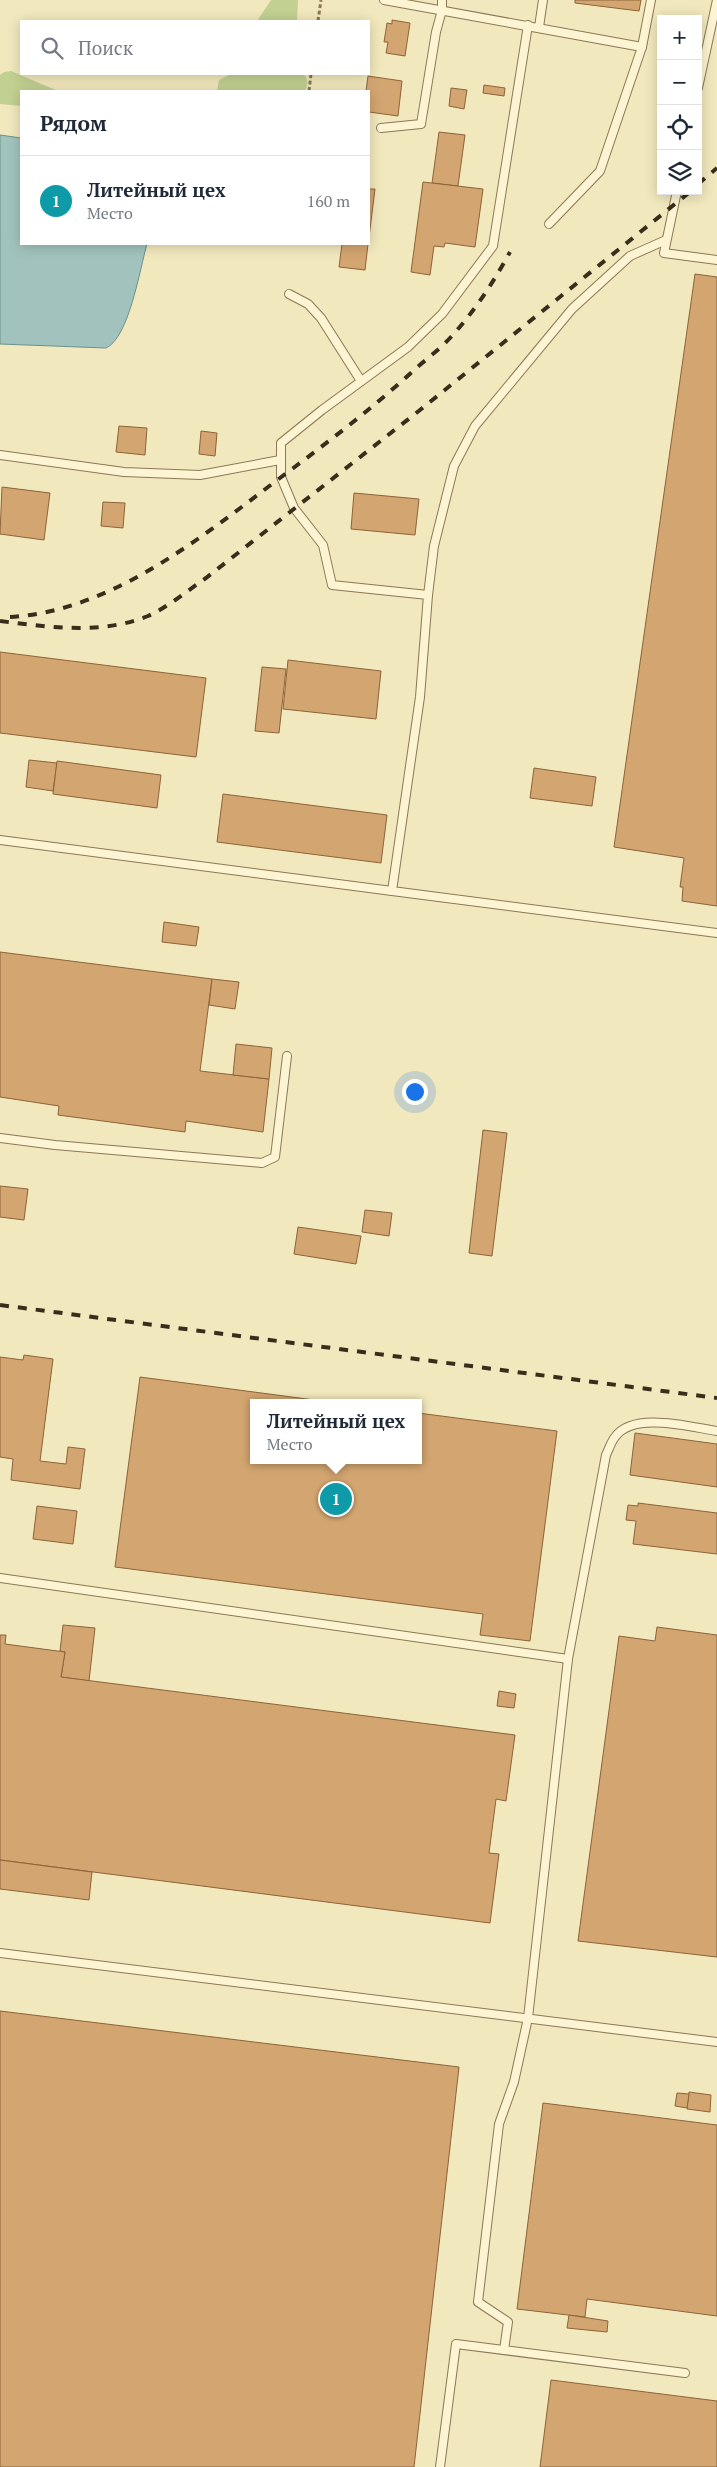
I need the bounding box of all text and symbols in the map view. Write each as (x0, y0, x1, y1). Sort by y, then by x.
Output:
map controls (657, 15, 702, 195)
button: + (657, 15, 702, 60)
search box (20, 20, 370, 75)
icon: search (38, 34, 66, 62)
text: Поиск (78, 35, 133, 60)
button: − (657, 60, 702, 105)
button: locate (657, 105, 702, 150)
text: Рядом (40, 109, 107, 137)
button: layers (657, 150, 702, 195)
text: Литейный цех (87, 177, 226, 202)
text: 1 (51, 190, 61, 212)
text: 160 m (307, 190, 350, 212)
text: Место (87, 202, 133, 224)
your location (402, 1079, 428, 1105)
popup (250, 1399, 422, 1464)
text: Литейный цех (267, 1408, 405, 1433)
text: Место (267, 1433, 313, 1455)
pin: 1 (320, 1480, 352, 1518)

